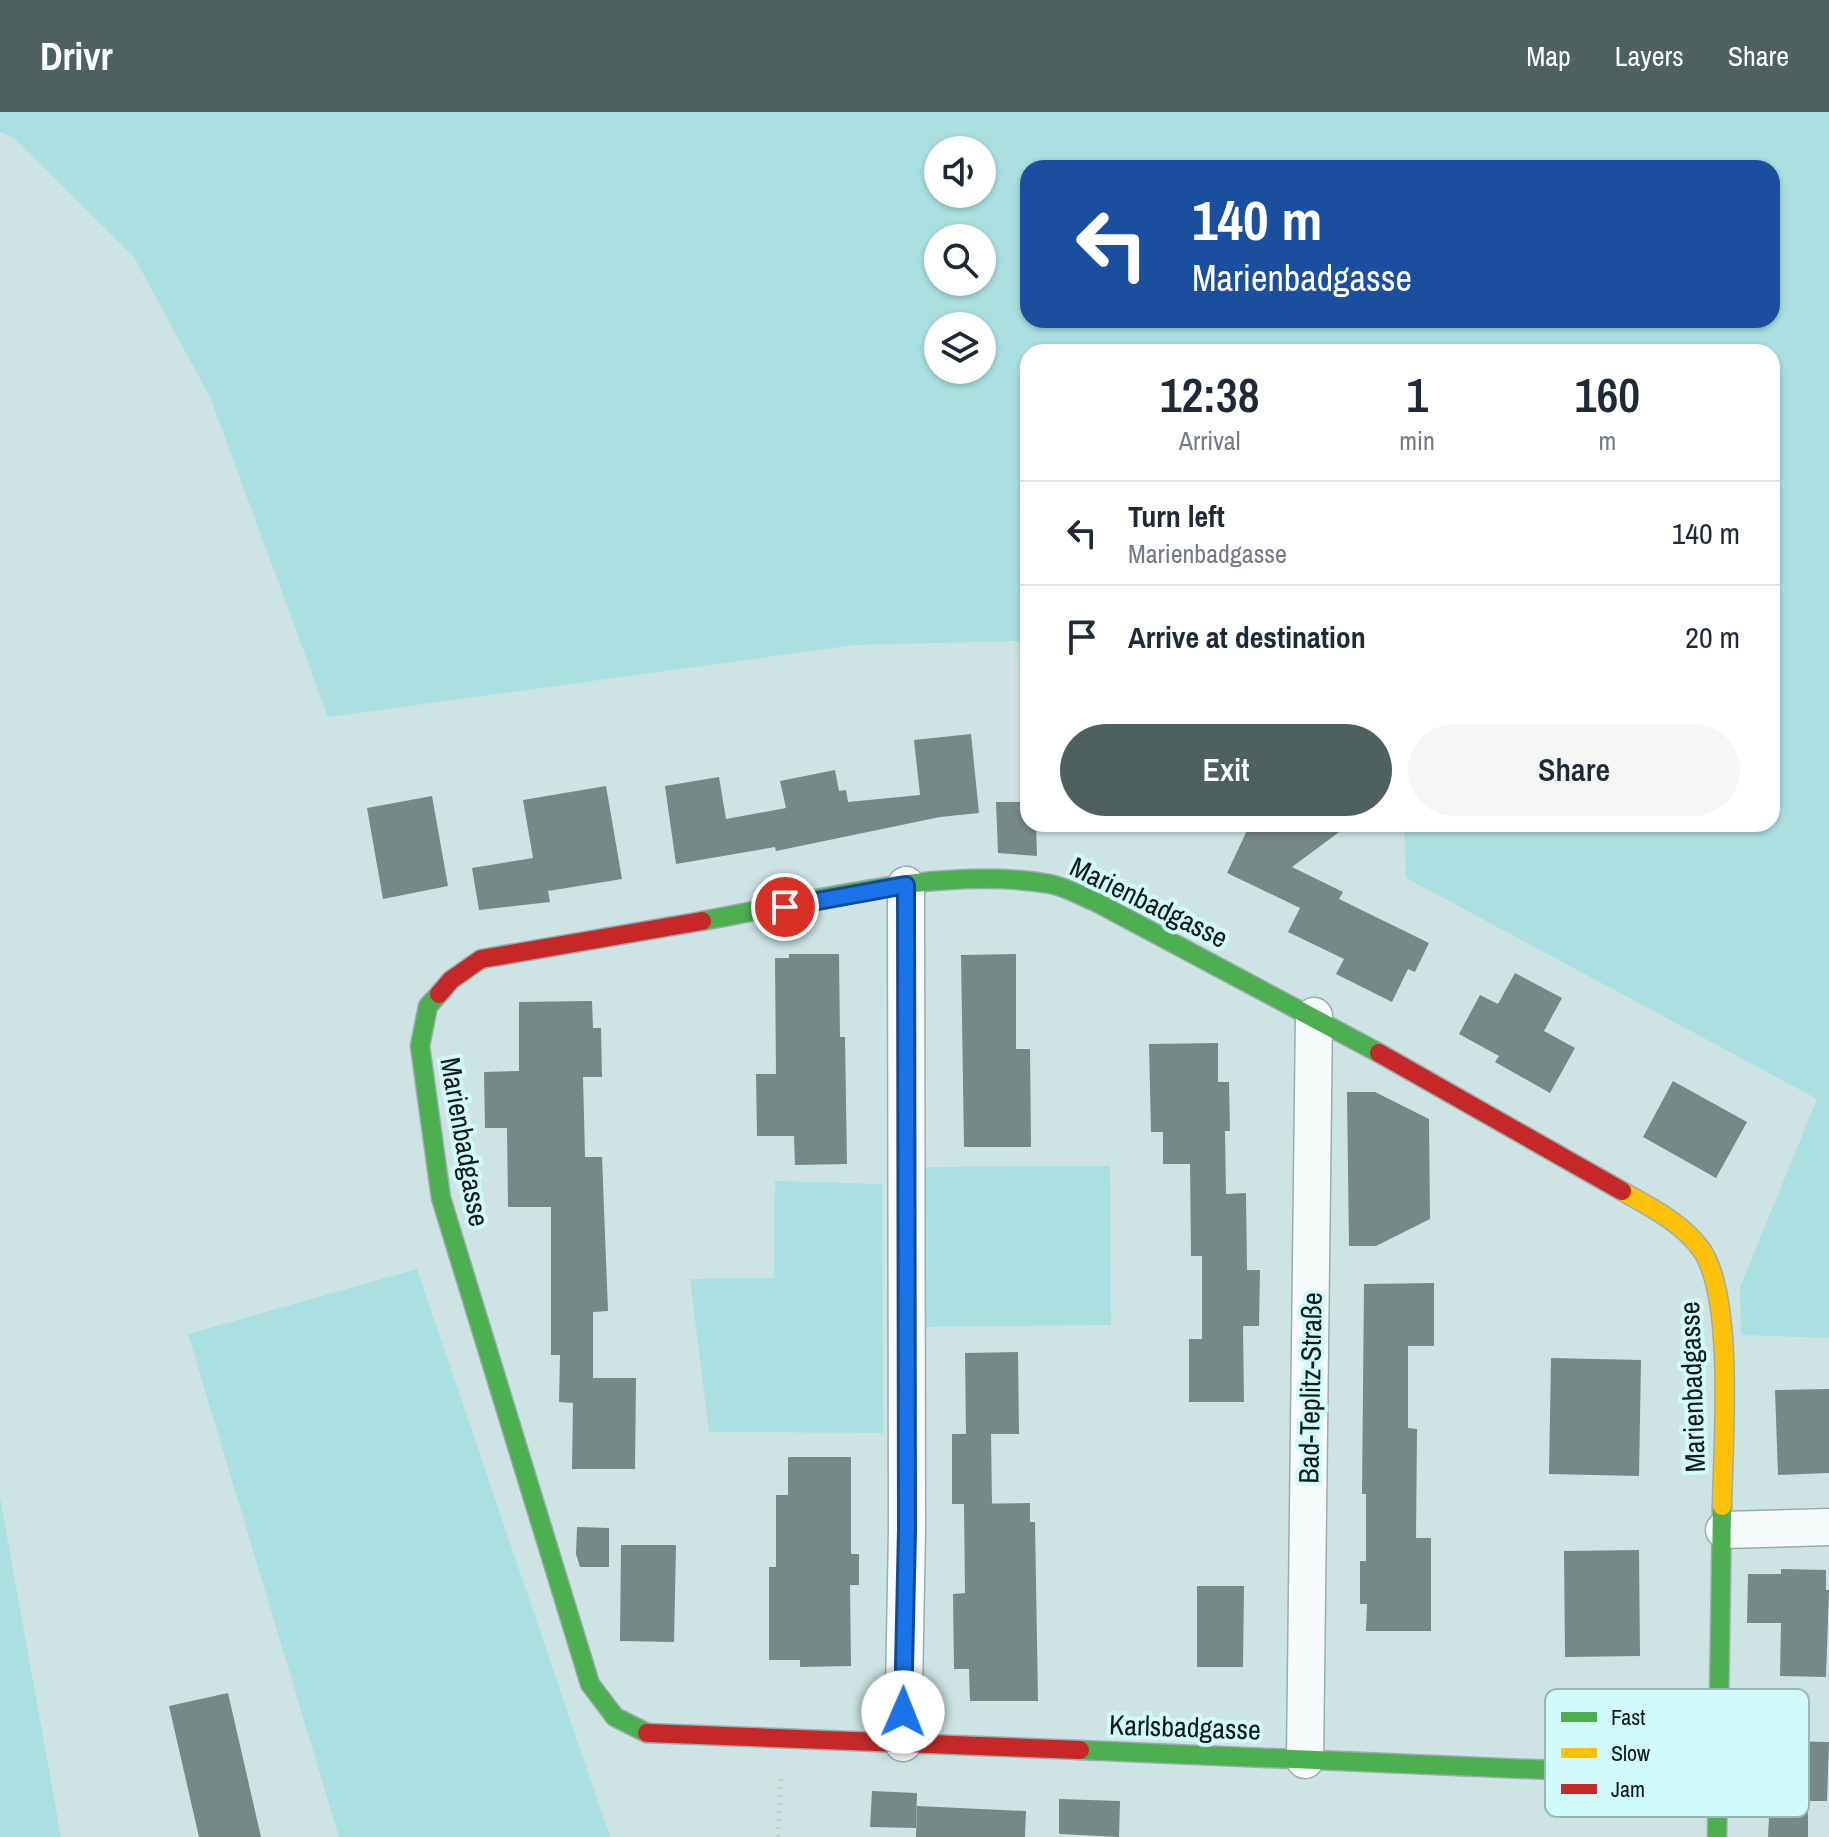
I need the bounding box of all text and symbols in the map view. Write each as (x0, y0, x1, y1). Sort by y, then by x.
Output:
text: Drivr (40, 31, 113, 82)
text: Map (1526, 37, 1571, 75)
text: Layers (1615, 37, 1684, 75)
text: Share (1728, 37, 1789, 75)
map controls (924, 136, 996, 384)
button: sound (924, 136, 996, 208)
text: 140 m (1192, 182, 1322, 257)
icon: left (1060, 192, 1164, 296)
button: search (924, 224, 996, 296)
text: Marienbadgasse (1192, 254, 1412, 302)
button: layers (924, 312, 996, 384)
text: 12:38 (1160, 362, 1260, 427)
text: 1 (1406, 362, 1428, 427)
text: 160 (1575, 362, 1640, 427)
text: Arrival (1179, 423, 1240, 458)
text: min (1399, 423, 1435, 458)
text: m (1599, 423, 1616, 458)
text: Turn left (1128, 496, 1225, 536)
icon: left (1060, 511, 1104, 555)
text: 140 m (1672, 513, 1740, 553)
text: Marienbadgasse (1128, 536, 1287, 571)
icon: arrive (1060, 615, 1104, 659)
text: Arrive at destination (1128, 617, 1366, 657)
text: 20 m (1685, 617, 1740, 657)
button: Exit (1060, 724, 1392, 816)
button: Share (1408, 724, 1740, 816)
street label: Marienbadgasse (1064, 847, 1234, 957)
pin (751, 873, 819, 941)
icon: arrive (763, 885, 807, 929)
street label: Marienbadgasse (431, 1054, 499, 1230)
street label: Bad-Teplitz-Straße (1289, 1292, 1331, 1484)
street label: Marienbadgasse (1670, 1301, 1714, 1473)
position arrow (861, 1670, 945, 1754)
legend (1545, 1689, 1809, 1817)
text: Fast (1611, 1702, 1645, 1732)
street label: Karlsbadgasse (1108, 1705, 1262, 1749)
text: Slow (1611, 1738, 1650, 1768)
text: Jam (1611, 1774, 1645, 1804)

